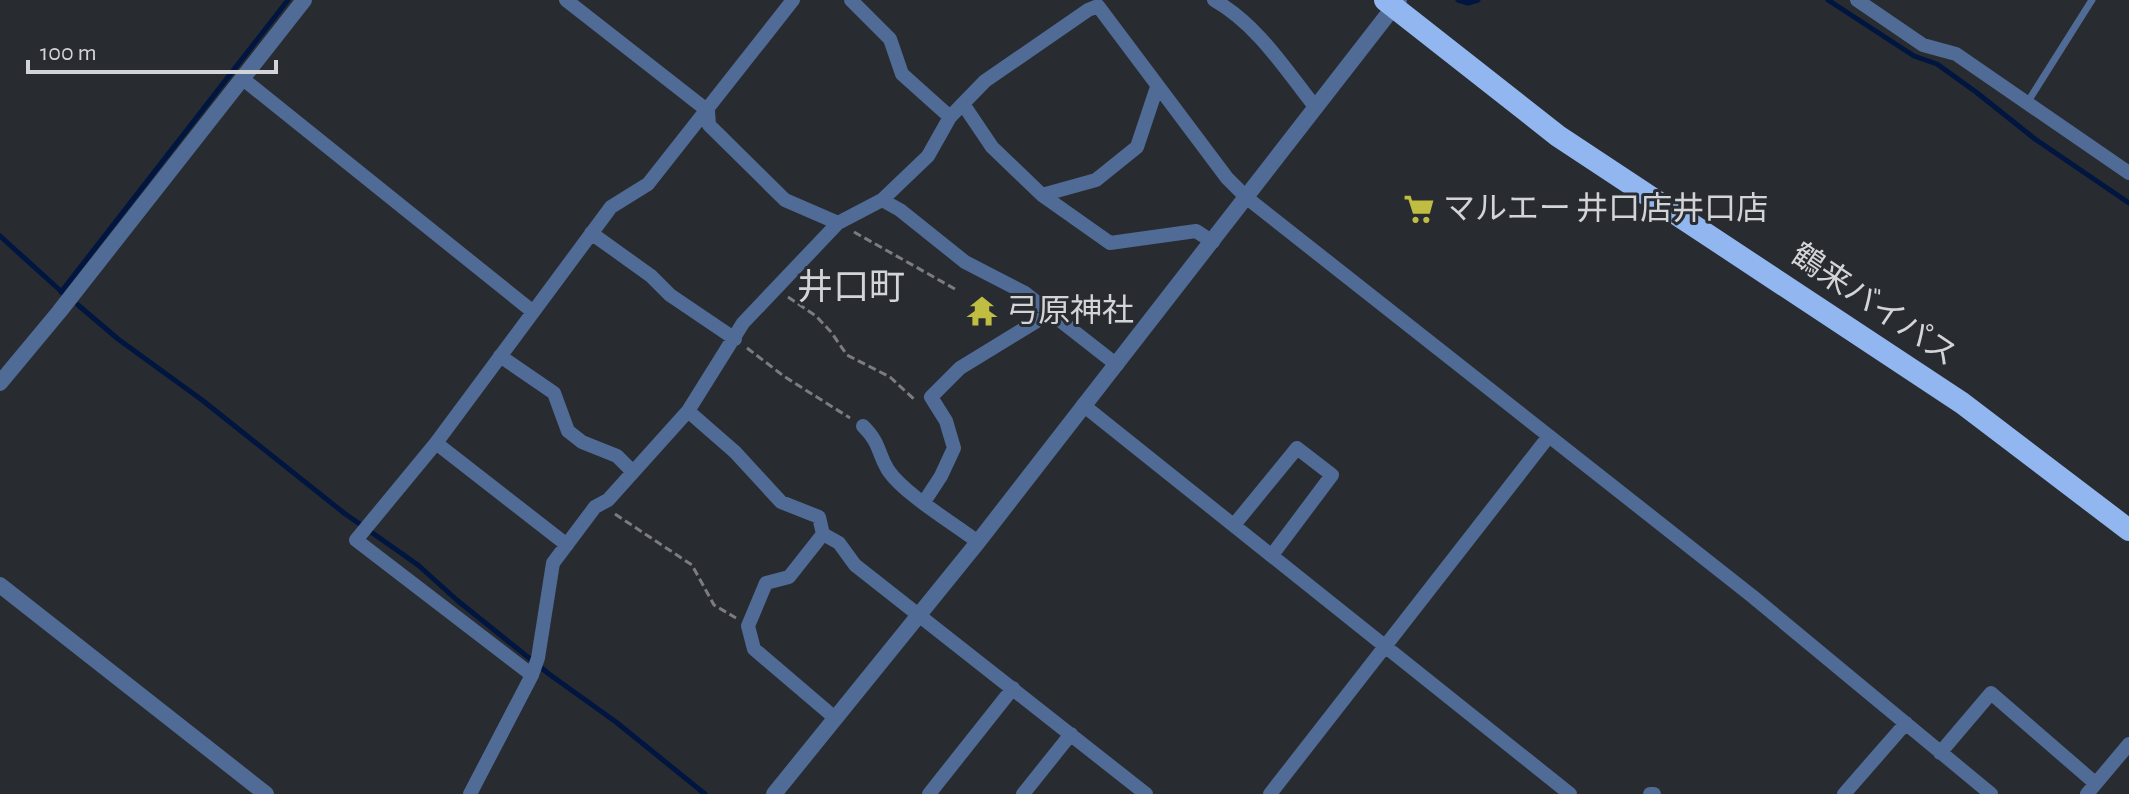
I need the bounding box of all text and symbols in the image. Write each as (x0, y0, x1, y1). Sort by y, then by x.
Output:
scale bar (28, 24, 276, 74)
text: 100 m (40, 41, 97, 65)
place label: マルエー 井口店井口店 (1443, 191, 1768, 225)
supermarket icon: マルエー 井口店井口店 (1402, 192, 1436, 226)
street label: 鶴来バイパス (1786, 237, 1963, 372)
district label: 井口町 (797, 268, 905, 306)
temple icon: 弓原神社 (965, 294, 999, 328)
place label: 弓原神社 (1006, 294, 1134, 327)

